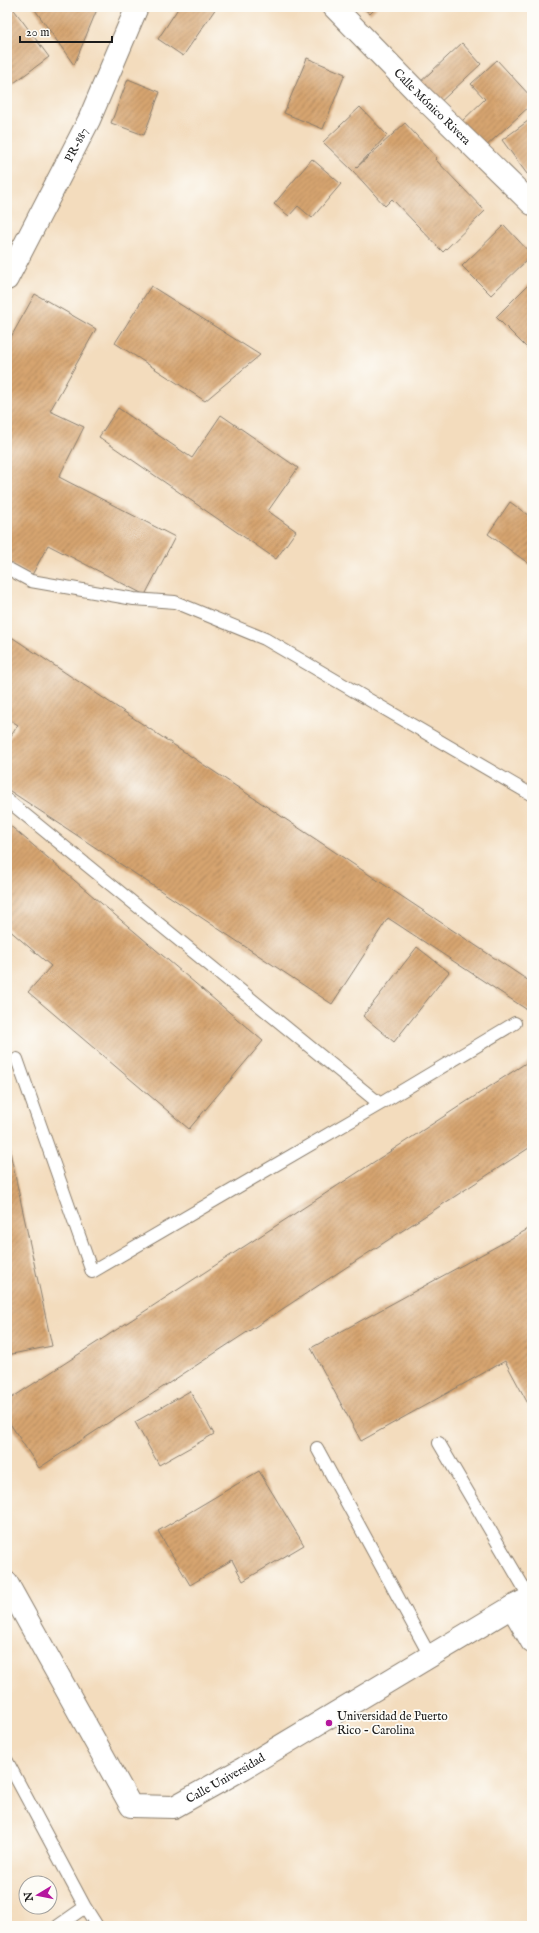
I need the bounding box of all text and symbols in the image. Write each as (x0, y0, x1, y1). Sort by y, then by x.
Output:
scale bar (20, 18, 112, 44)
text: 20 m (26, 25, 49, 40)
street label: Calle Mónico Rivera (390, 66, 474, 149)
street label: PR-887 (62, 125, 92, 165)
place label: Universidad de Puerto Rico - Carolina (337, 1709, 448, 1738)
marker: Universidad de Puerto Rico - Carolina (324, 1718, 334, 1728)
street label: Calle Universidad (183, 1750, 268, 1807)
north arrow (18, 1875, 58, 1915)
text: N (21, 1890, 37, 1903)

